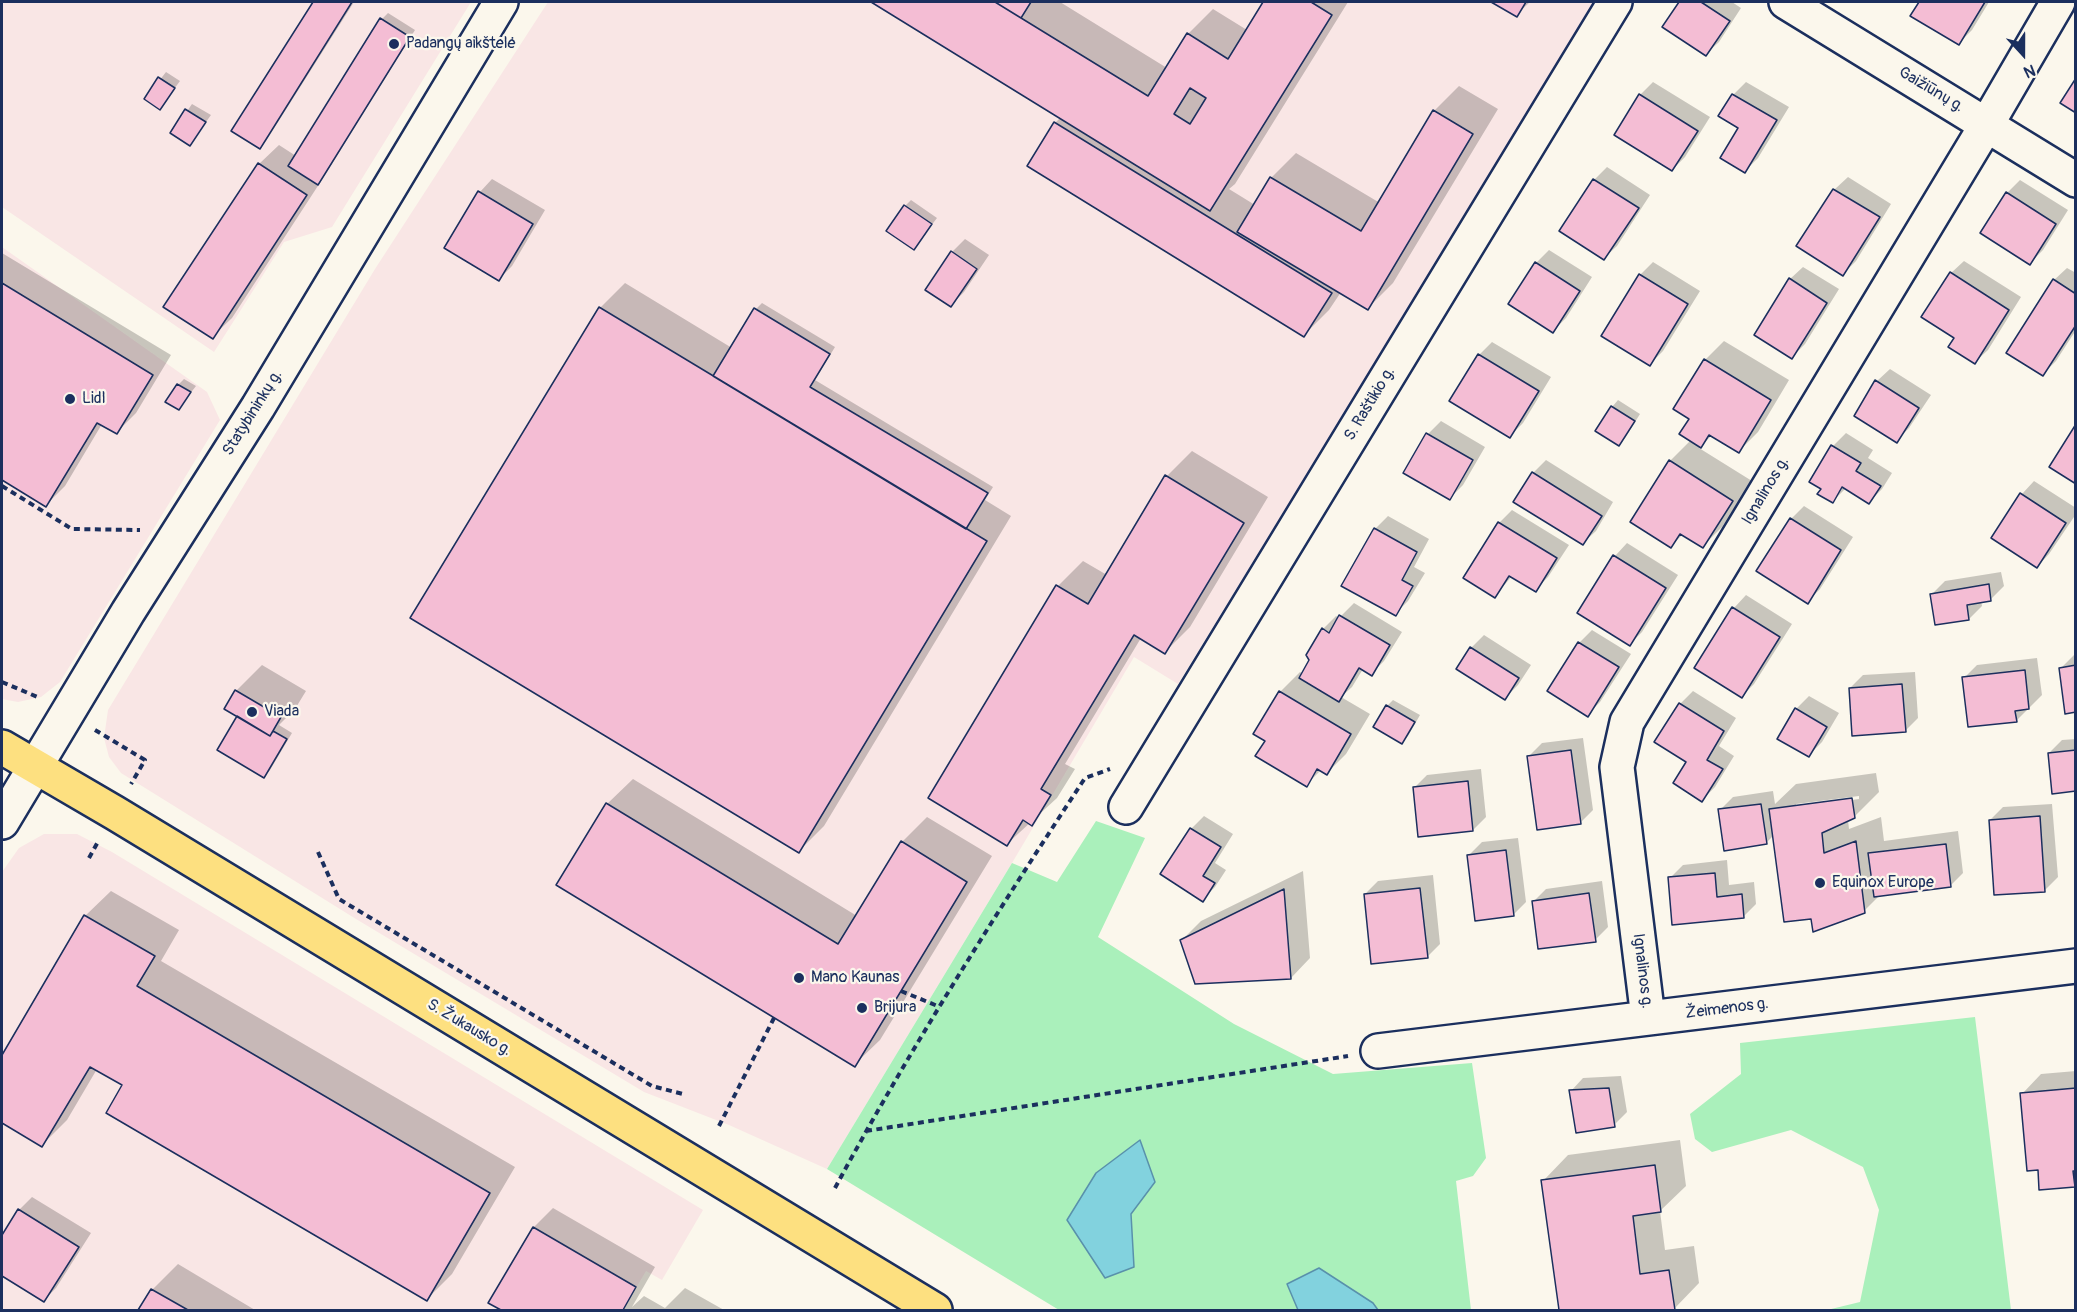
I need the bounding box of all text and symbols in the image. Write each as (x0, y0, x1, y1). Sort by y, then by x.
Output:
north arrow (1993, 24, 2053, 84)
place label: Padangų aikštelė (406, 34, 516, 54)
marker: Padangų aikštelė (387, 37, 401, 51)
text: N (2021, 60, 2038, 82)
street label: Gaižiūnų g. (1895, 63, 1967, 117)
street label: S. Raštikio g. (1341, 364, 1399, 444)
street label: Statybininkų g. (219, 367, 287, 459)
place label: Lidl (82, 389, 106, 409)
marker: Lidl (63, 392, 77, 406)
street label: Ignalinos g. (1738, 454, 1794, 528)
place label: Viada (264, 702, 299, 722)
marker: Viada (245, 705, 259, 719)
place label: Equinox Europe (1832, 873, 1934, 893)
marker: Equinox Europe (1813, 876, 1827, 890)
street label: Ignalinos g. (1628, 932, 1656, 1010)
place label: Mano Kaunas (811, 968, 899, 988)
marker: Mano Kaunas (792, 971, 806, 985)
street label: Žeimenos g. (1684, 994, 1770, 1024)
street label: S. Žukausko g. (423, 995, 515, 1061)
place label: Brijura (874, 998, 916, 1018)
marker: Brijura (855, 1001, 869, 1015)

